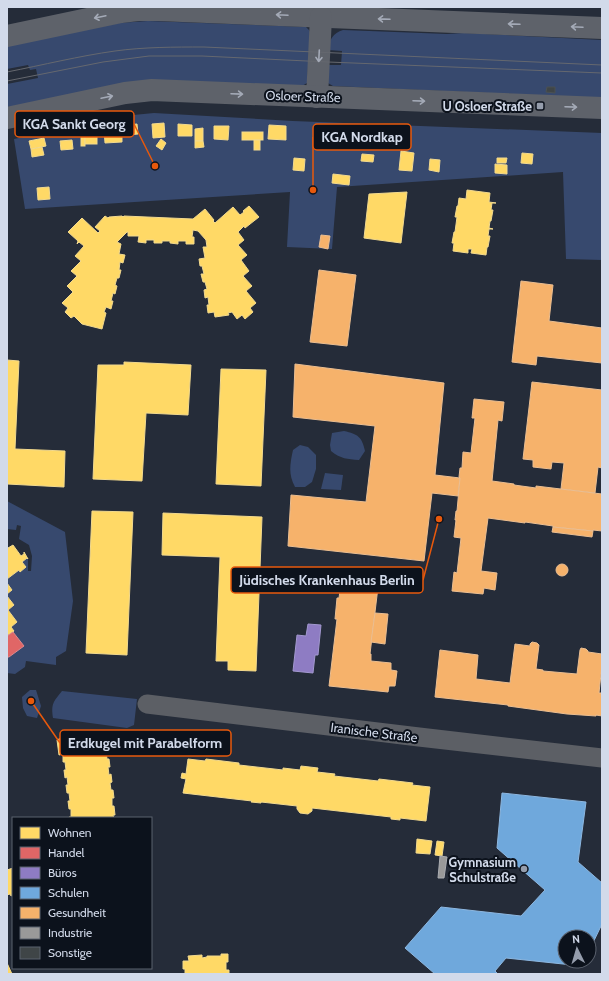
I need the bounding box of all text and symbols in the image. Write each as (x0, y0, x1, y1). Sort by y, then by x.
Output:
one-way arrow (276, 11, 289, 19)
one-way arrow (94, 13, 107, 21)
one-way arrow (378, 16, 391, 23)
one-way arrow (508, 21, 521, 28)
one-way arrow (571, 23, 584, 31)
one-way arrow (315, 49, 323, 62)
street label: Osloer Straße (265, 87, 341, 105)
one-way arrow (230, 90, 243, 97)
one-way arrow (101, 93, 114, 101)
one-way arrow (412, 97, 425, 105)
place label: U Osloer Straße (442, 98, 532, 114)
marker: U Osloer Straße (535, 101, 545, 111)
one-way arrow (564, 103, 577, 111)
callout: KGA Sankt Georg (15, 111, 134, 137)
text: KGA Sankt Georg (22, 115, 126, 133)
callout: KGA Nordkap (313, 124, 411, 150)
text: KGA Nordkap (321, 128, 403, 146)
callout: Jüdisches Krankenhaus Berlin (231, 567, 423, 593)
text: Jüdisches Krankenhaus Berlin (238, 571, 415, 589)
street label: Iranische Straße (330, 719, 419, 745)
callout: Erdkugel mit Parabelform (60, 730, 231, 756)
text: Erdkugel mit Parabelform (68, 734, 222, 752)
legend (12, 817, 152, 969)
text: Wohnen (48, 825, 92, 840)
text: Handel (48, 845, 85, 860)
place label: Gymnasium Schulstraße (449, 854, 516, 885)
marker: Gymnasium Schulstraße (519, 864, 529, 874)
text: Büros (48, 865, 77, 880)
text: Schulen (48, 885, 89, 900)
text: Gesundheit (48, 905, 106, 920)
text: Industrie (48, 925, 92, 940)
north arrow (557, 929, 597, 969)
text: N (572, 932, 581, 946)
text: Sonstige (48, 945, 92, 960)

